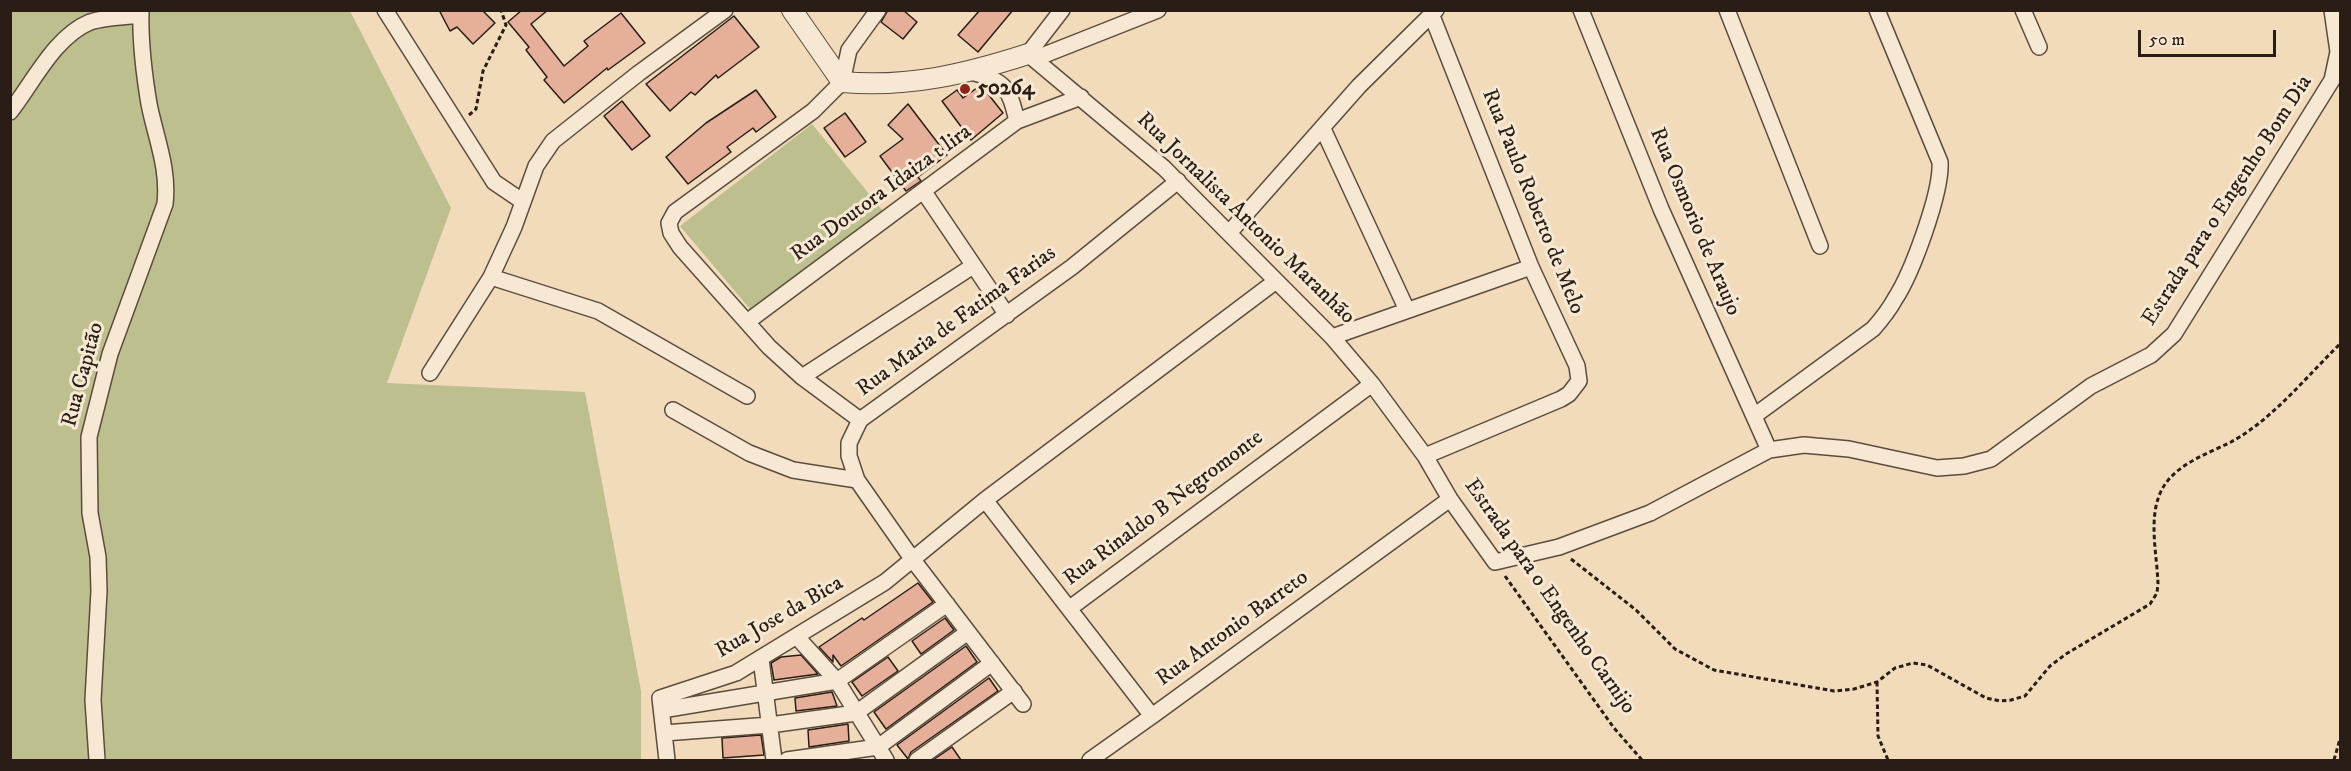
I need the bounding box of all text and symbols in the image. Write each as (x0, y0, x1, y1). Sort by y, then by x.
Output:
scale bar (2141, 18, 2279, 56)
text: 50 m (2149, 29, 2185, 51)
street label: Estrada para o Engenho Bom Dia (2137, 71, 2319, 331)
place label: 50264 (977, 76, 1035, 102)
marker: 50264 (958, 82, 972, 96)
street label: Rua Paulo Roberto de Melo (1475, 86, 1589, 318)
street label: Rua Jornalista Antonio Maranhão (1130, 107, 1360, 331)
street label: Rua Doutora Idaiza t lira (786, 120, 978, 268)
street label: Rua Osmorio de Araujo (1642, 124, 1746, 320)
street label: Rua Maria de Fatima Farias (852, 241, 1062, 403)
street label: Rua Capitão (57, 320, 111, 430)
street label: Rua Rinaldo B Negromonte (1059, 425, 1269, 593)
street label: Estrada para o Engenho Carnijo (1458, 474, 1640, 720)
street label: Rua Antonio Barreto (1152, 565, 1314, 693)
street label: Rua Jose da Bica (712, 571, 848, 665)

